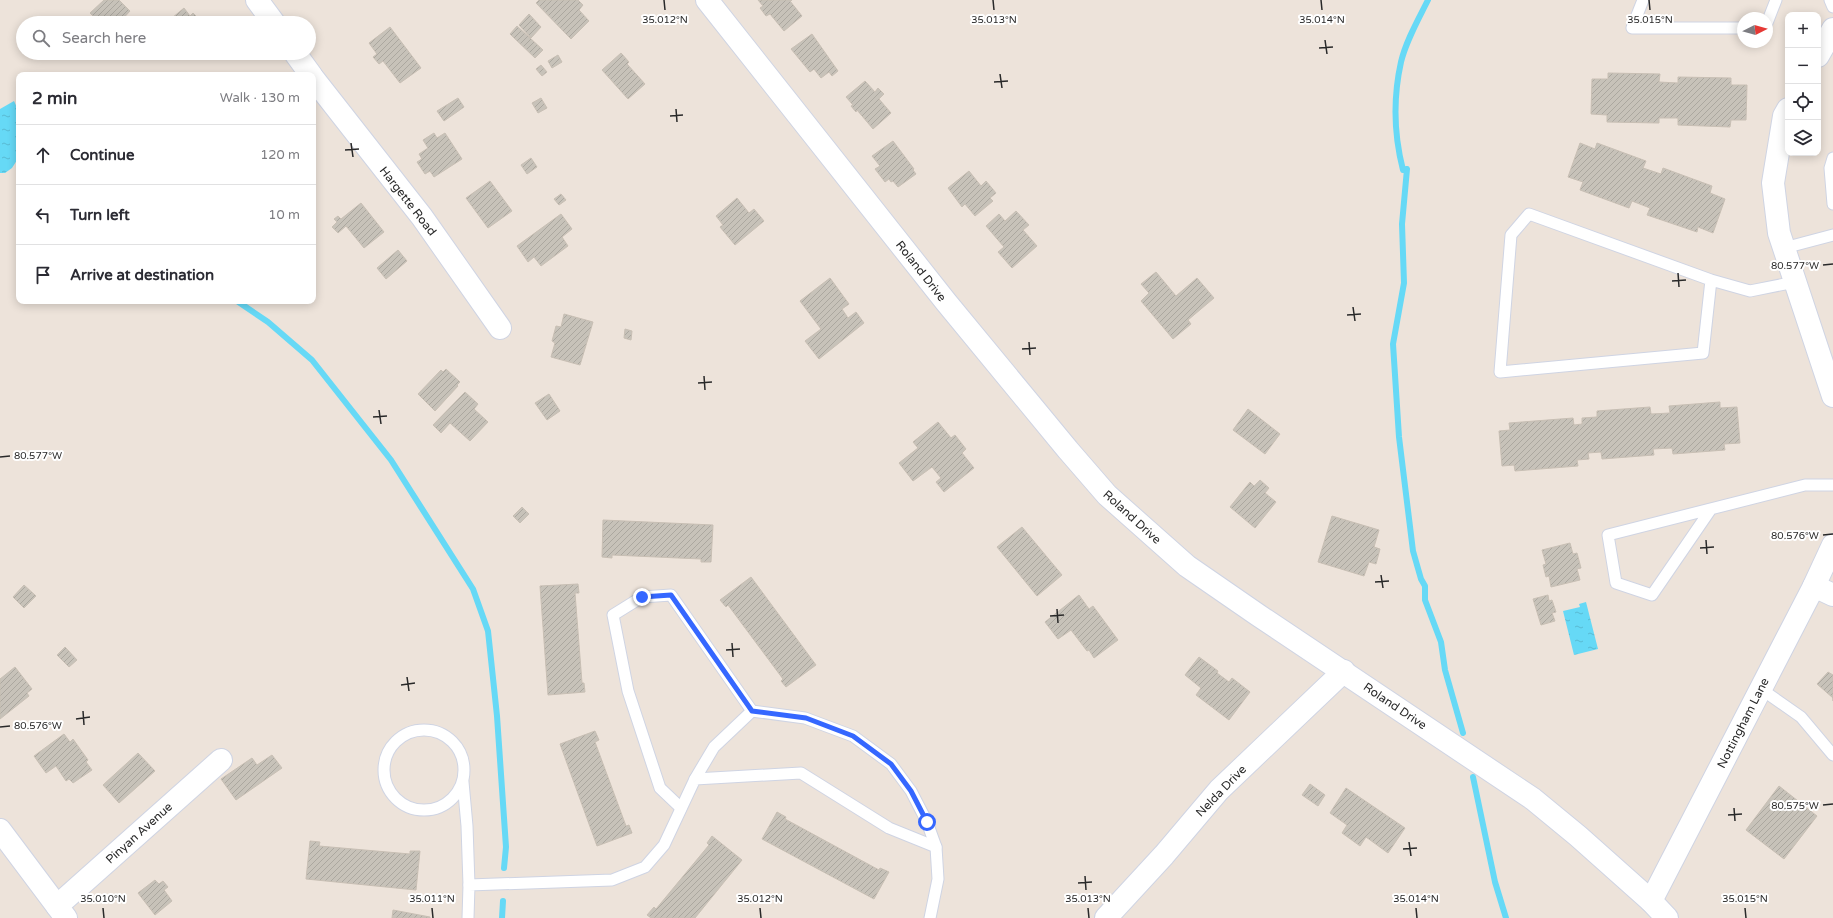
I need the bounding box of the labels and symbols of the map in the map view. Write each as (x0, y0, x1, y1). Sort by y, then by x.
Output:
north arrow (1737, 12, 1773, 48)
text: 35.012°N (642, 14, 688, 26)
text: 35.013°N (971, 14, 1017, 26)
text: 35.014°N (1299, 14, 1345, 26)
text: 35.015°N (1627, 14, 1673, 26)
street label: Hargette Road (377, 164, 439, 238)
street label: Roland Drive (893, 238, 949, 304)
text: 80.577°W (1771, 260, 1819, 272)
text: 80.577°W (14, 450, 62, 462)
street label: Roland Drive (1100, 487, 1164, 547)
text: 80.576°W (1771, 530, 1819, 542)
route end (633, 588, 651, 606)
street label: Nottingham Lane (1714, 675, 1772, 771)
street label: Roland Drive (1361, 680, 1429, 732)
text: 80.576°W (14, 720, 62, 732)
street label: Nelda Drive (1193, 762, 1249, 820)
street label: Pinyan Avenue (103, 799, 175, 867)
text: 80.575°W (1771, 800, 1819, 812)
route start (918, 813, 936, 831)
text: 35.010°N (80, 893, 126, 905)
text: 35.011°N (409, 893, 455, 905)
text: 35.012°N (737, 893, 783, 905)
text: 35.013°N (1065, 893, 1111, 905)
text: 35.014°N (1393, 893, 1439, 905)
text: 35.015°N (1722, 893, 1768, 905)

